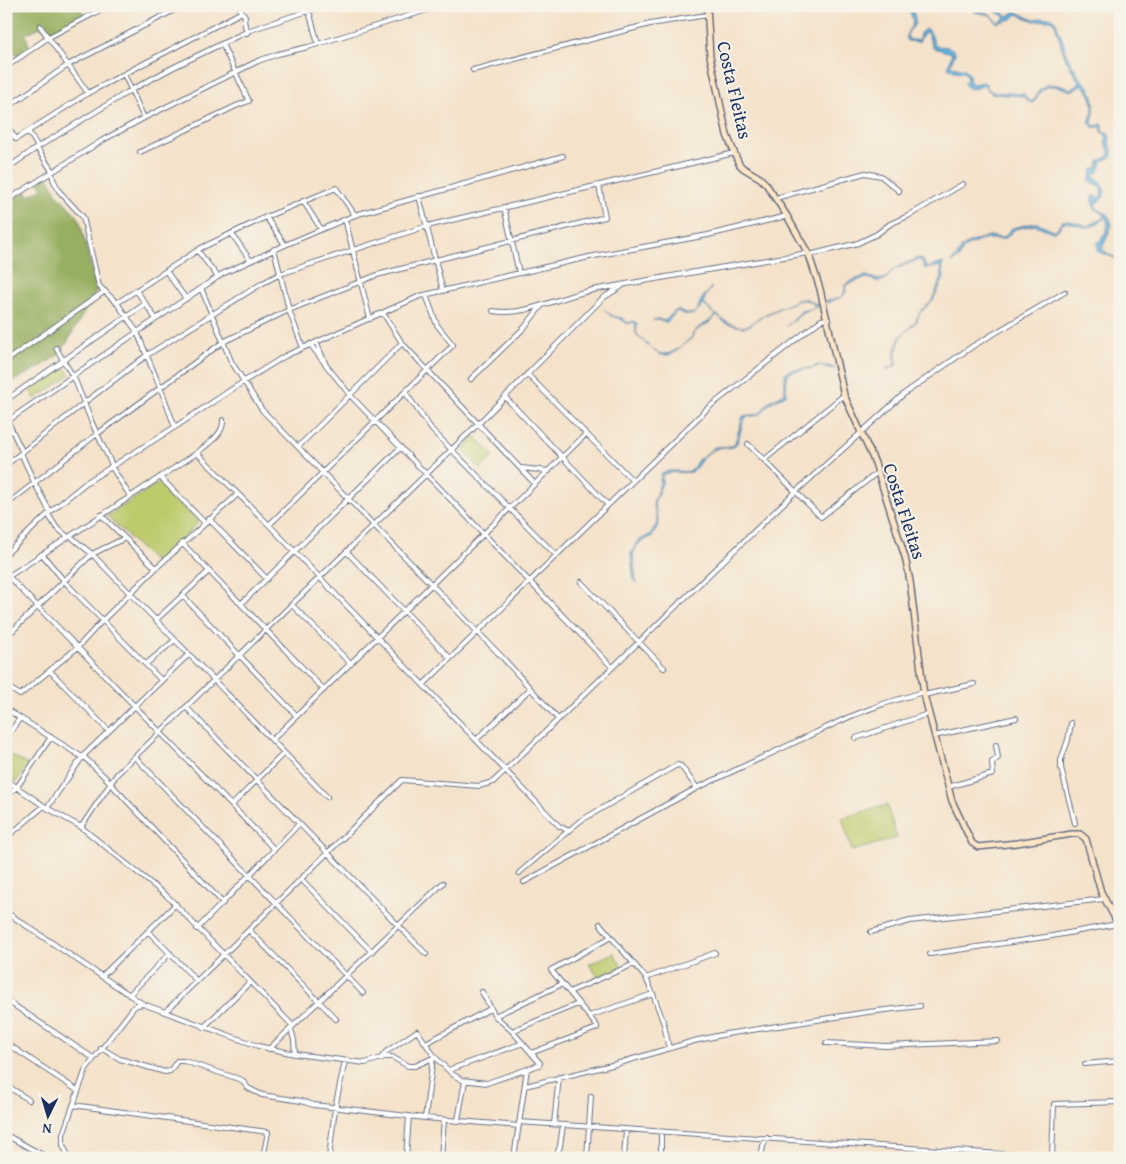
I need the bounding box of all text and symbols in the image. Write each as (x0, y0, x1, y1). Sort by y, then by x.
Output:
street label: Costa Fleitas (710, 38, 760, 142)
street label: Costa Fleitas (876, 459, 934, 563)
north arrow (22, 1092, 72, 1142)
text: N (41, 1119, 52, 1139)

